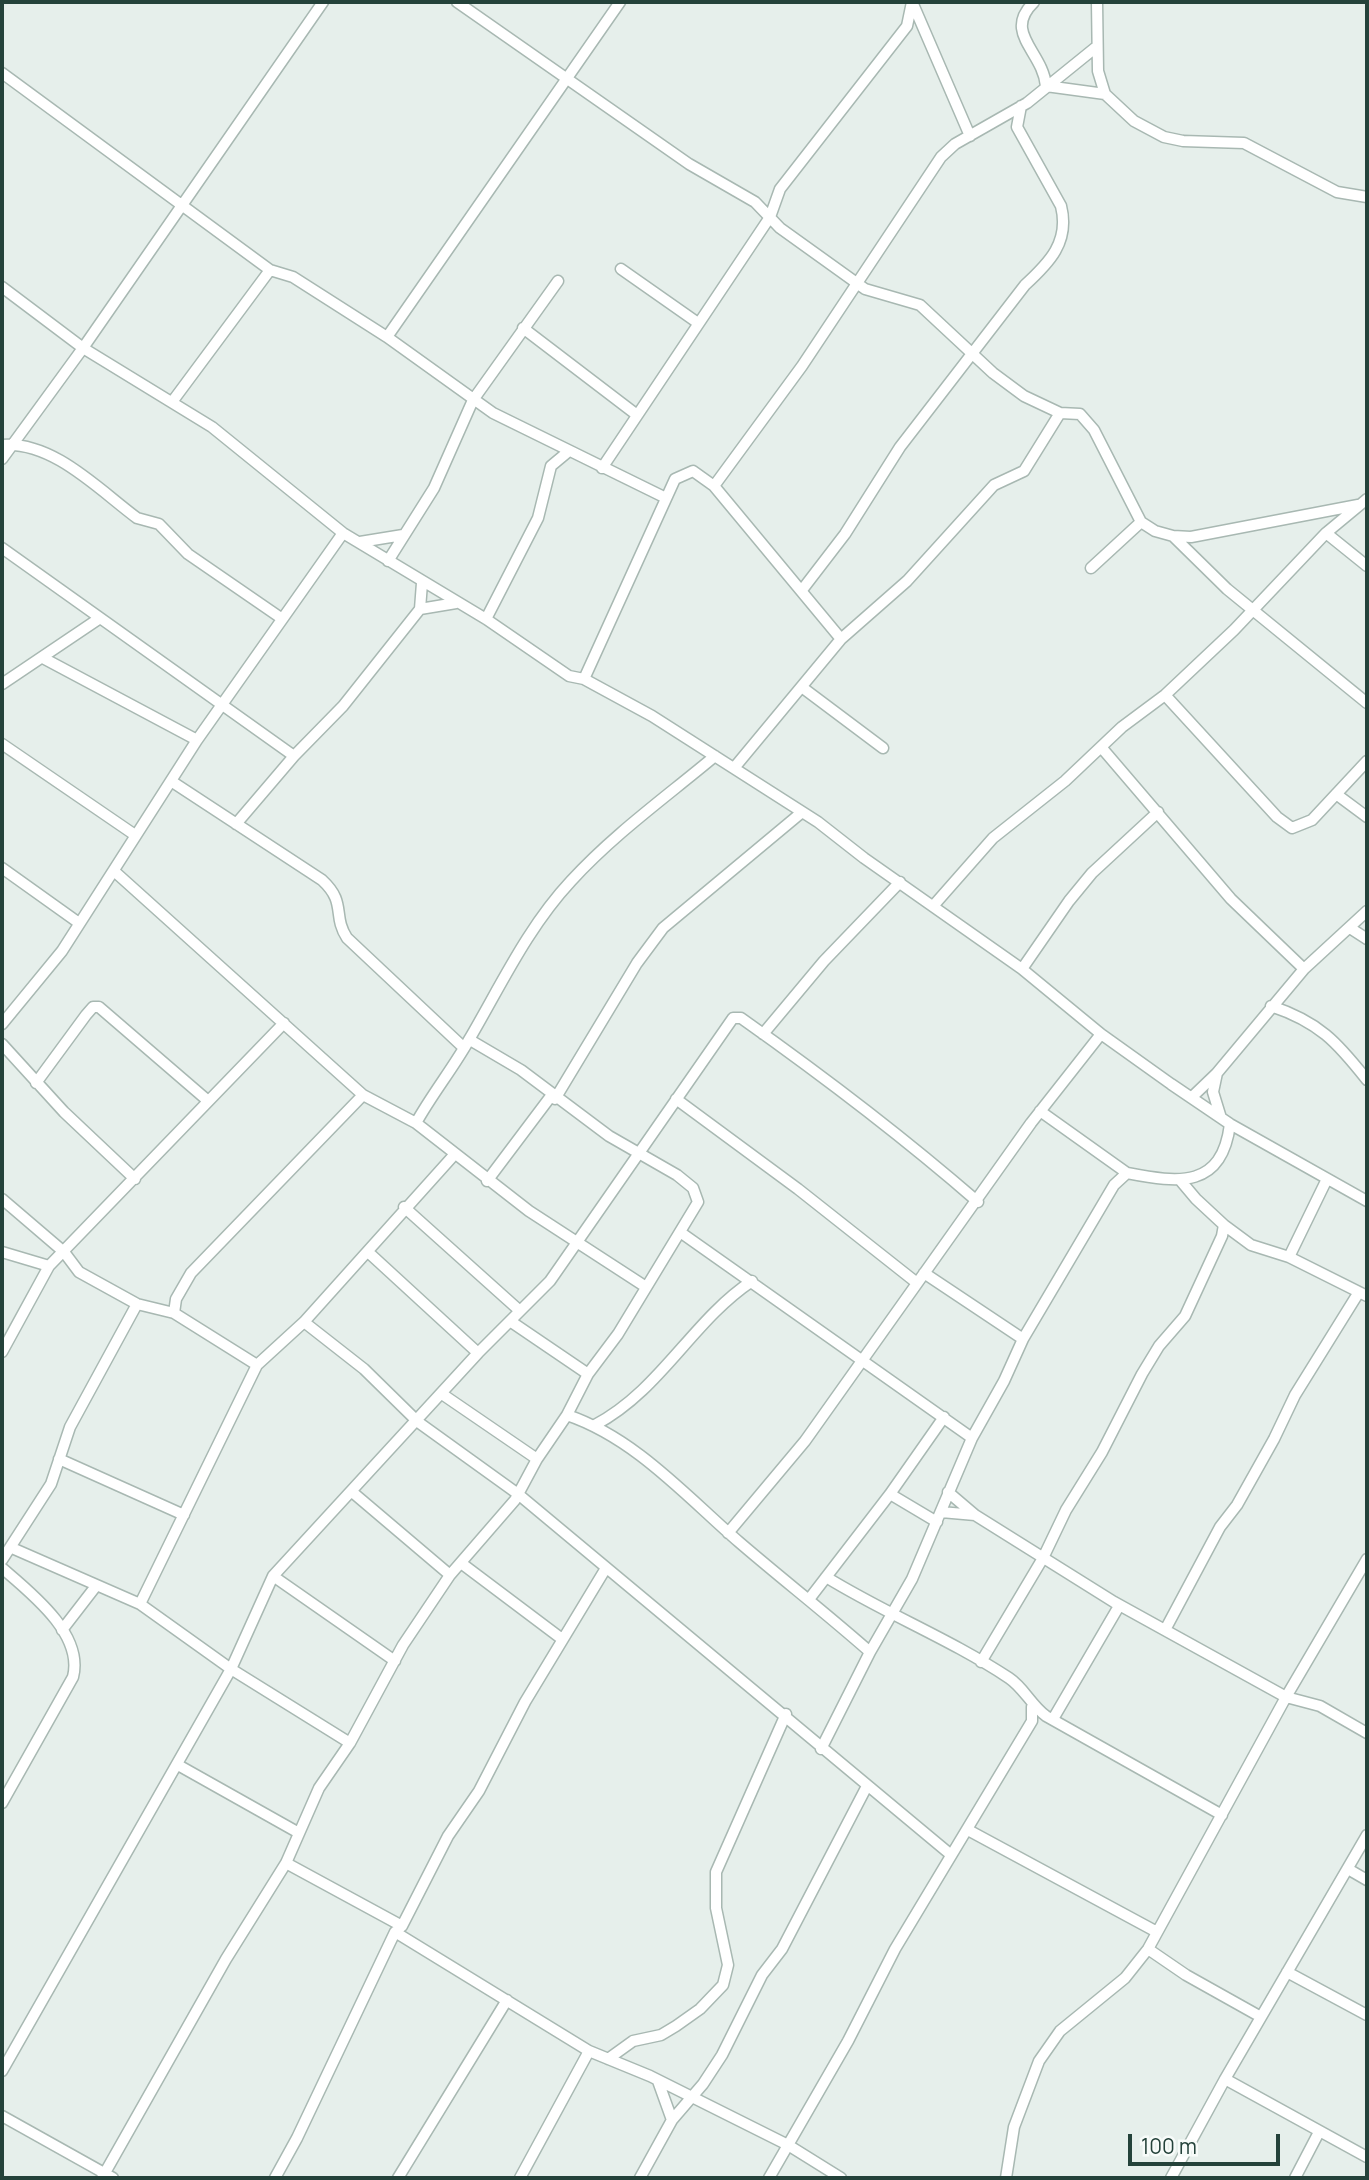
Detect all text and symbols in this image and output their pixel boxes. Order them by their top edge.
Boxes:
scale bar [1131,2120,1283,2164]
text: 100 m [1141,2132,1197,2160]

